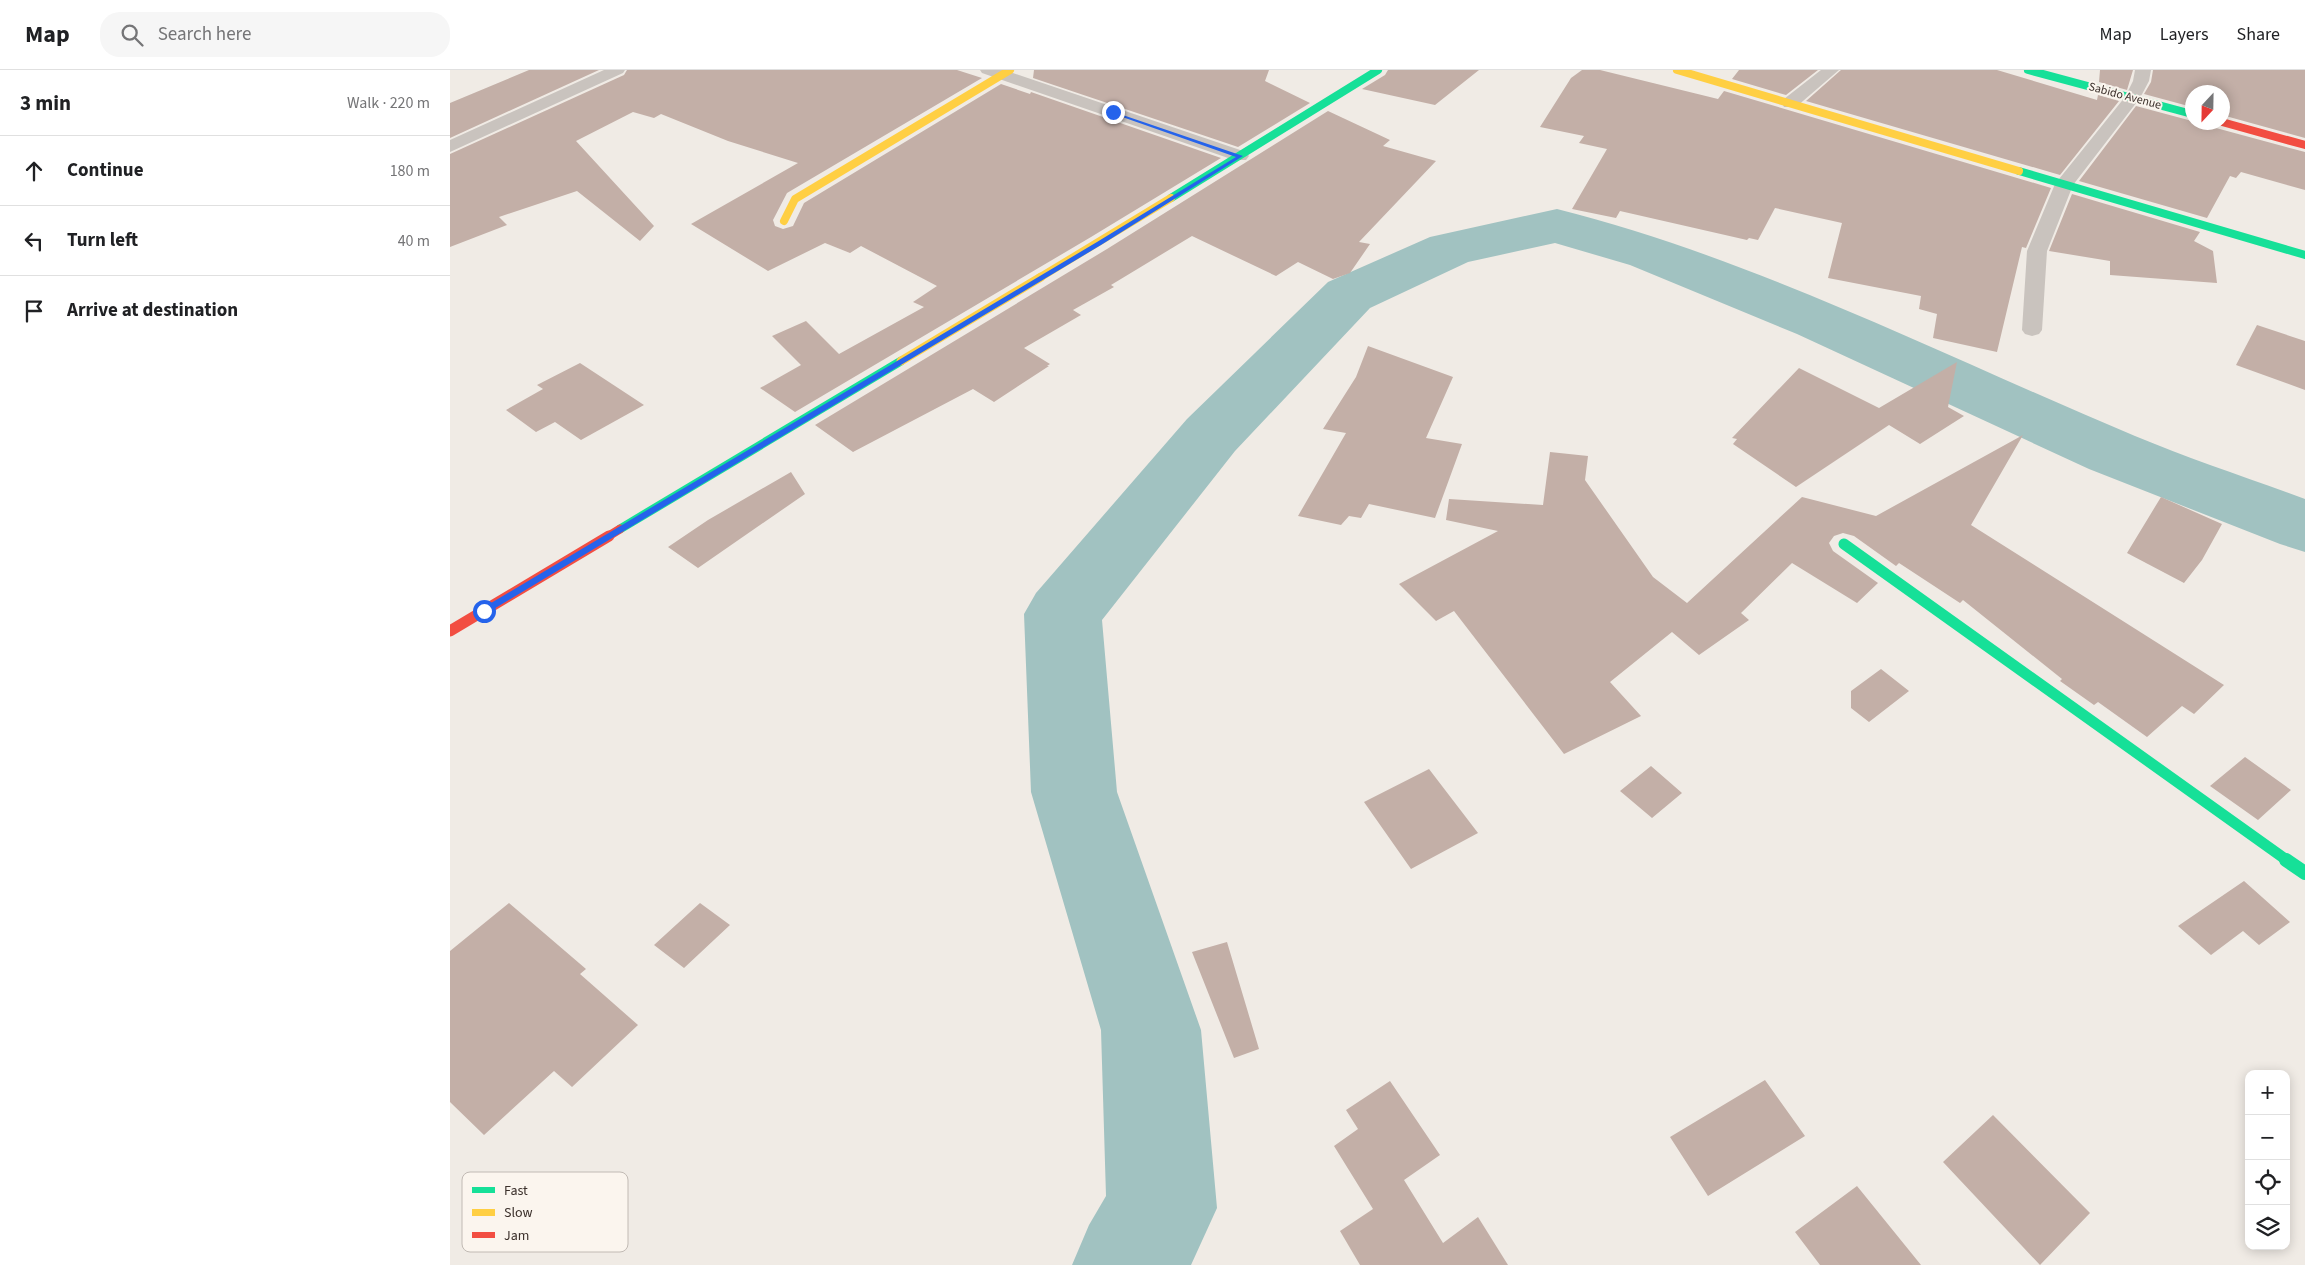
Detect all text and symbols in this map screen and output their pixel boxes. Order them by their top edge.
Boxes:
search box [100,12,450,57]
text: Map [25,17,70,52]
icon: search [118,21,146,49]
text: Search here [158,21,251,48]
text: Map [2100,22,2132,47]
text: Layers [2160,22,2209,47]
text: Share [2237,22,2280,47]
street label: Sabido Avenue [2087,78,2163,114]
north arrow [2185,85,2230,130]
text: 3 min [20,88,71,118]
text: Walk · 220 m [347,92,430,114]
route end [1102,101,1125,124]
icon: ahead [20,157,48,185]
text: Continue [67,157,144,184]
text: 180 m [390,160,430,182]
icon: left [20,227,48,255]
text: Turn left [67,227,138,254]
text: 40 m [398,230,430,252]
icon: arrive [20,297,48,325]
text: Arrive at destination [67,297,238,324]
route start [473,600,496,623]
map controls [2245,1070,2290,1250]
button: + [2245,1070,2290,1115]
button: − [2245,1115,2290,1160]
button: locate [2245,1160,2290,1205]
legend [462,1172,628,1252]
text: Fast [504,1181,528,1201]
text: Slow [504,1203,533,1223]
button: layers [2245,1205,2290,1250]
text: Jam [504,1226,529,1246]

